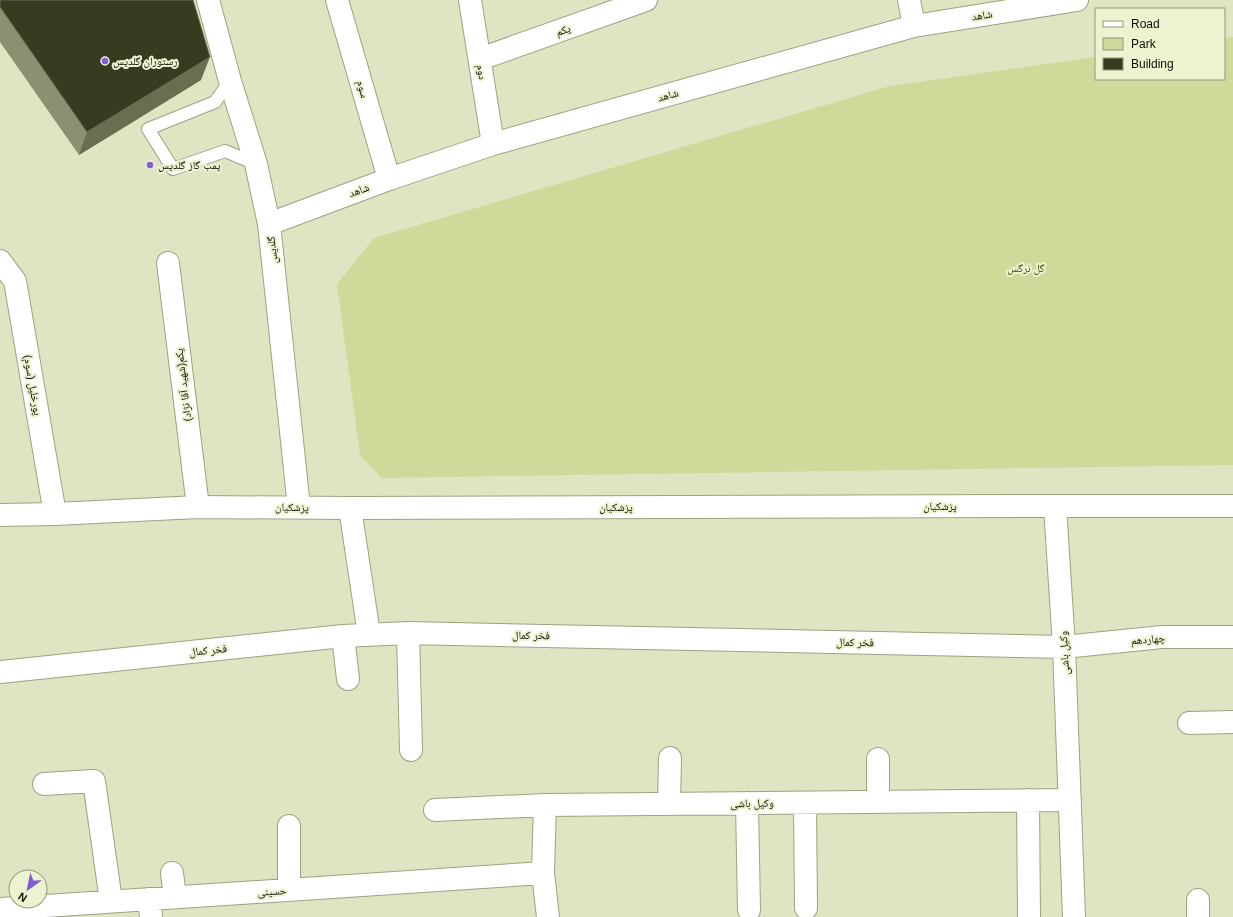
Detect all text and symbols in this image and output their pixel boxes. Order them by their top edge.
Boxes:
street label: شاهد [971,7,993,23]
legend [1095,8,1225,80]
text: Road [1131,17,1160,31]
street label: یکم [554,22,573,40]
text: Park [1131,37,1157,51]
place label: رستوران گلدیس [113,55,177,68]
marker: رستوران گلدیس [100,56,110,66]
text: Building [1131,57,1174,71]
street label: دوم [474,64,489,81]
street label: سوم [354,79,371,99]
street label: شاهد [656,86,680,104]
place label: پمب گاز گلدیس [158,159,221,172]
marker: پمب گاز گلدیس [145,160,155,170]
street label: شاهد [347,181,371,199]
street label: گلدیس [265,235,280,264]
park label: گل نرگس [1007,262,1045,275]
street label: یکم(شهید آقا نژاد) [173,347,195,422]
street label: پورخلیل (سوم) [21,354,44,417]
street label: پزشکیان [923,500,957,513]
street label: پزشکیان [275,501,309,514]
street label: پزشکیان [599,501,633,514]
street label: فخر کمال [512,629,550,642]
street label: وکیل باشی [1057,631,1072,675]
street label: چهاردهم [1130,632,1166,648]
street label: فخر کمال [836,636,874,649]
street label: فخر کمال [189,642,228,659]
street label: وکیل باشی [730,797,774,810]
north arrow [8,869,48,909]
street label: حسینی [257,884,287,899]
text: N [16,890,29,905]

